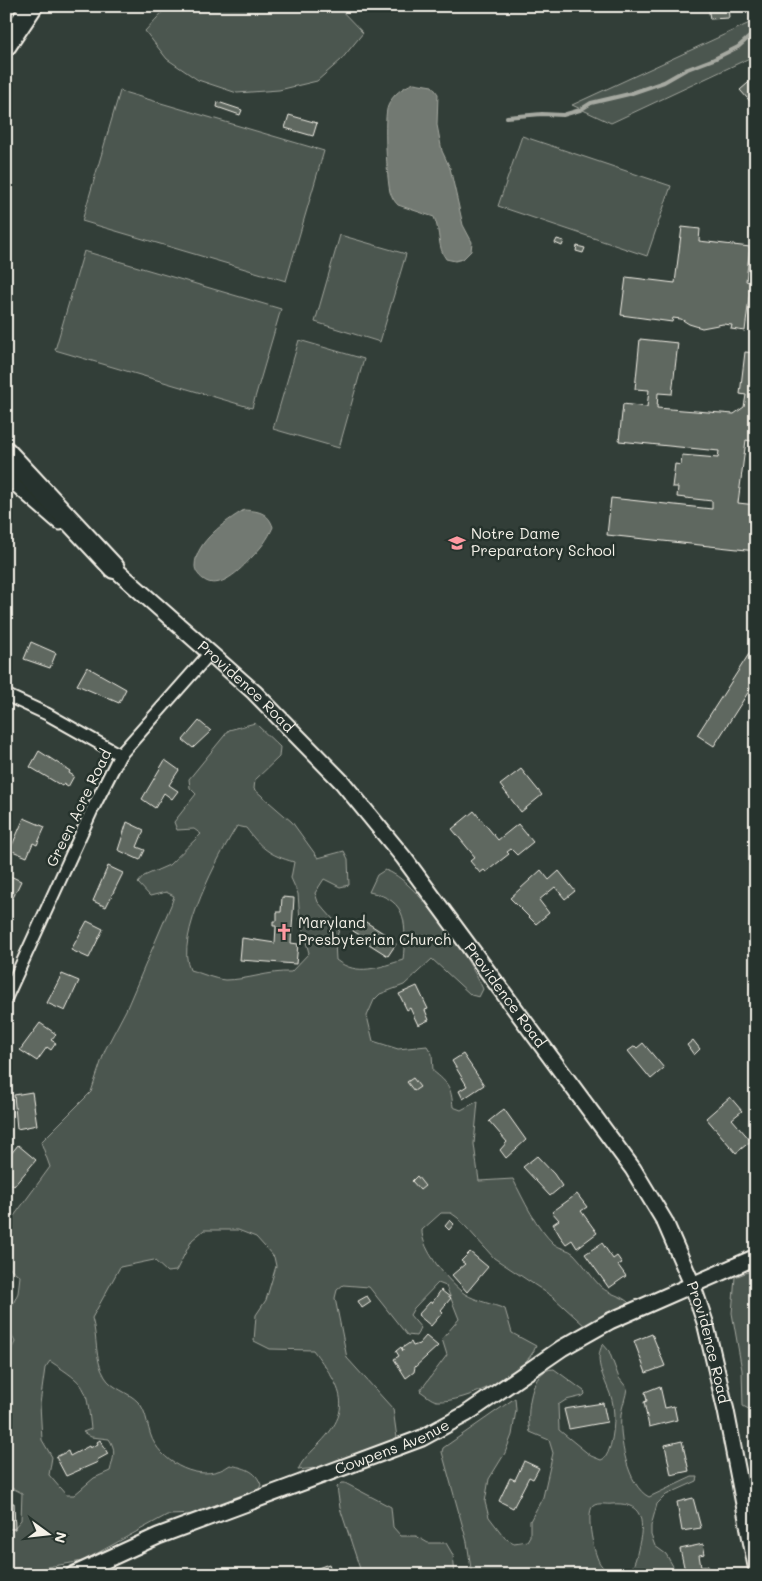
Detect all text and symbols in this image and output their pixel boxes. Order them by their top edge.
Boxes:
place label: Notre Dame Preparatory School [471,523,615,560]
school or university icon: Notre Dame Preparatory School [447,533,467,553]
street label: Providence Road [194,636,299,736]
street label: Green Acre Road [41,745,115,870]
place label: Maryland Presbyterian Church [298,912,451,949]
church icon: Maryland Presbyterian Church [274,922,294,942]
street label: Providence Road [461,938,551,1051]
street label: Providence Road [683,1278,735,1405]
street label: Cowpens Avenue [332,1414,453,1479]
north arrow [22,1508,72,1558]
text: N [50,1530,72,1545]

